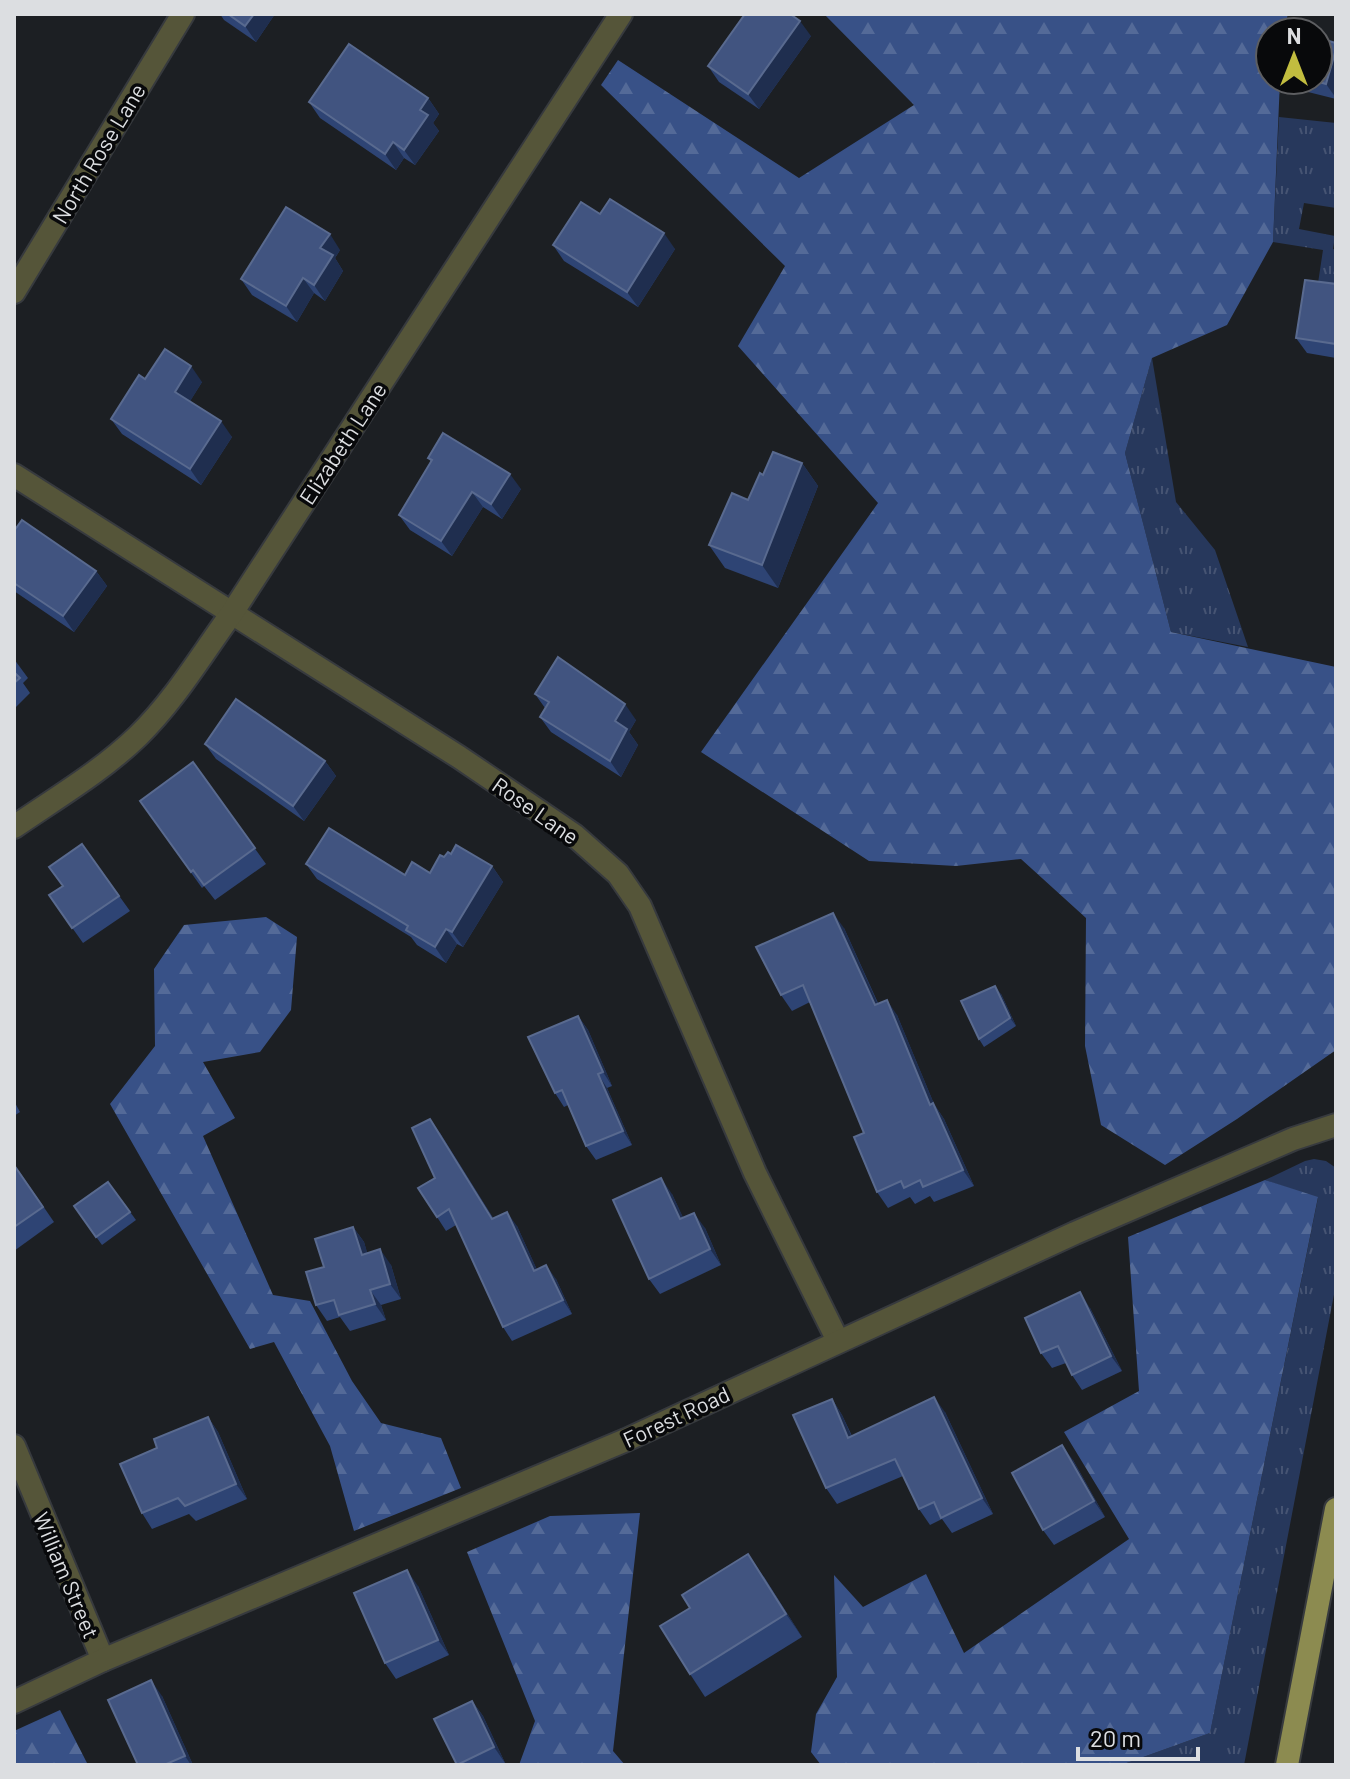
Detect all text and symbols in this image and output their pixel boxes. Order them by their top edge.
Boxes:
north arrow [1254,16,1334,96]
text: N [1287,22,1301,48]
street label: North Rose Lane [46,78,150,228]
street label: Elizabeth Lane [293,377,391,509]
street label: Rose Lane [488,771,584,849]
street label: Forest Road [619,1380,733,1452]
street label: William Street [29,1508,105,1642]
scale bar [1078,1711,1198,1761]
text: 20 m [1090,1723,1141,1752]

